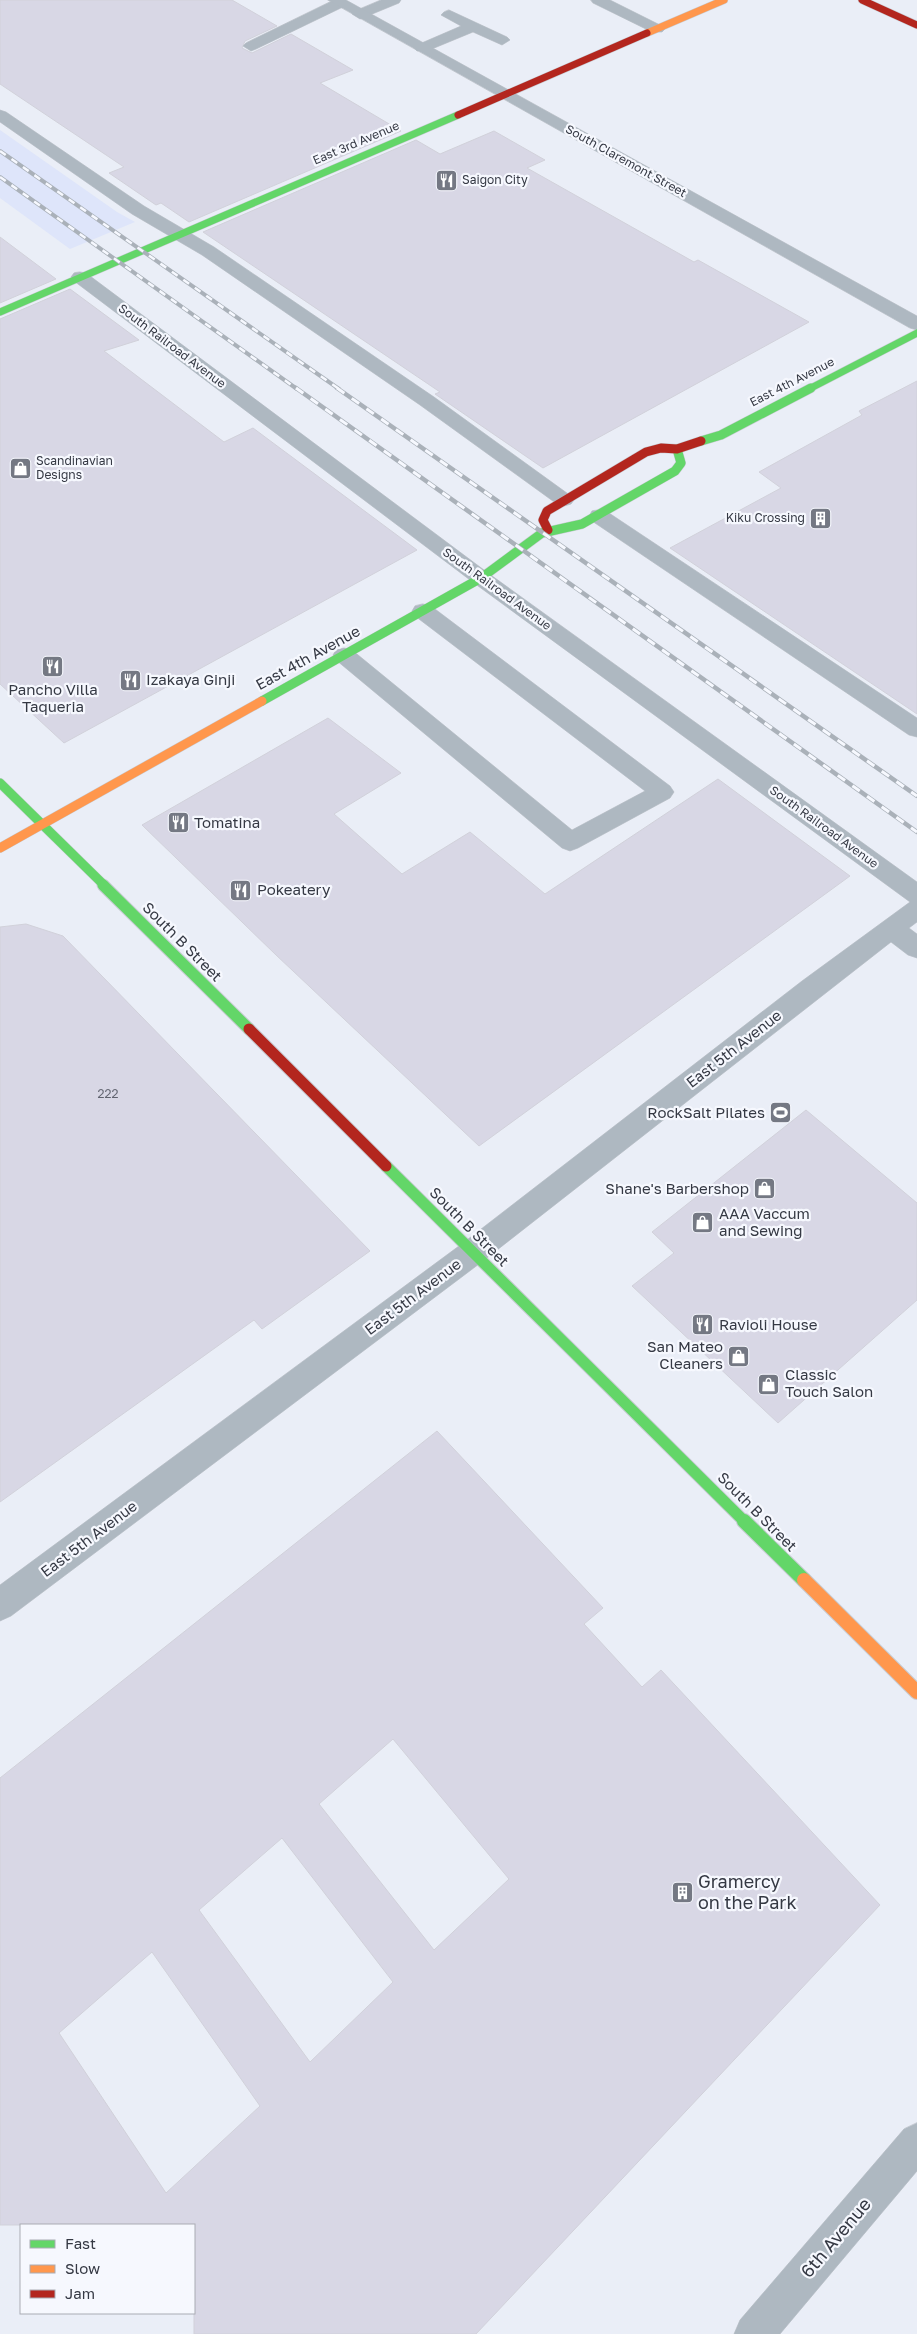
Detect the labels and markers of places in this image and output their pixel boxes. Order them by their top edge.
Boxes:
restaurant icon: Saigon City [434,168,458,192]
place label: Saigon City [462,172,528,187]
place label: Scandinavian Designs [36,453,113,482]
shop icon: Scandinavian Designs [8,456,32,480]
building icon: Kiku Crossing [809,506,833,530]
place label: Kiku Crossing [726,510,805,525]
restaurant icon: Pancho Villa Taqueria [41,655,65,679]
restaurant icon: Izakaya Ginji [118,668,142,692]
place label: Izakaya Ginji [146,670,235,688]
place label: Pancho Villa Taqueria [8,680,98,715]
restaurant icon: Tomatina [166,811,190,835]
place label: Tomatina [194,813,260,831]
restaurant icon: Pokeatery [229,878,253,902]
place label: Pokeatery [257,880,331,898]
sports icon: RockSalt Pilates [769,1101,793,1125]
place label: RockSalt Pilates [647,1103,765,1121]
shop icon: Shane's Barbershop [753,1177,777,1201]
place label: Shane's Barbershop [605,1179,749,1197]
place label: AAA Vaccum and Sewing [719,1204,810,1239]
shop icon: AAA Vaccum and Sewing [691,1211,715,1235]
restaurant icon: Ravioli House [691,1313,715,1337]
place label: Ravioli House [719,1315,818,1333]
place label: San Mateo Cleaners [647,1337,723,1372]
shop icon: San Mateo Cleaners [727,1344,751,1368]
place label: Classic Touch Salon [785,1365,873,1400]
shop icon: Classic Touch Salon [757,1372,781,1396]
place label: Gramercy on the Park [698,1870,797,1913]
building icon: Gramercy on the Park [670,1880,694,1904]

